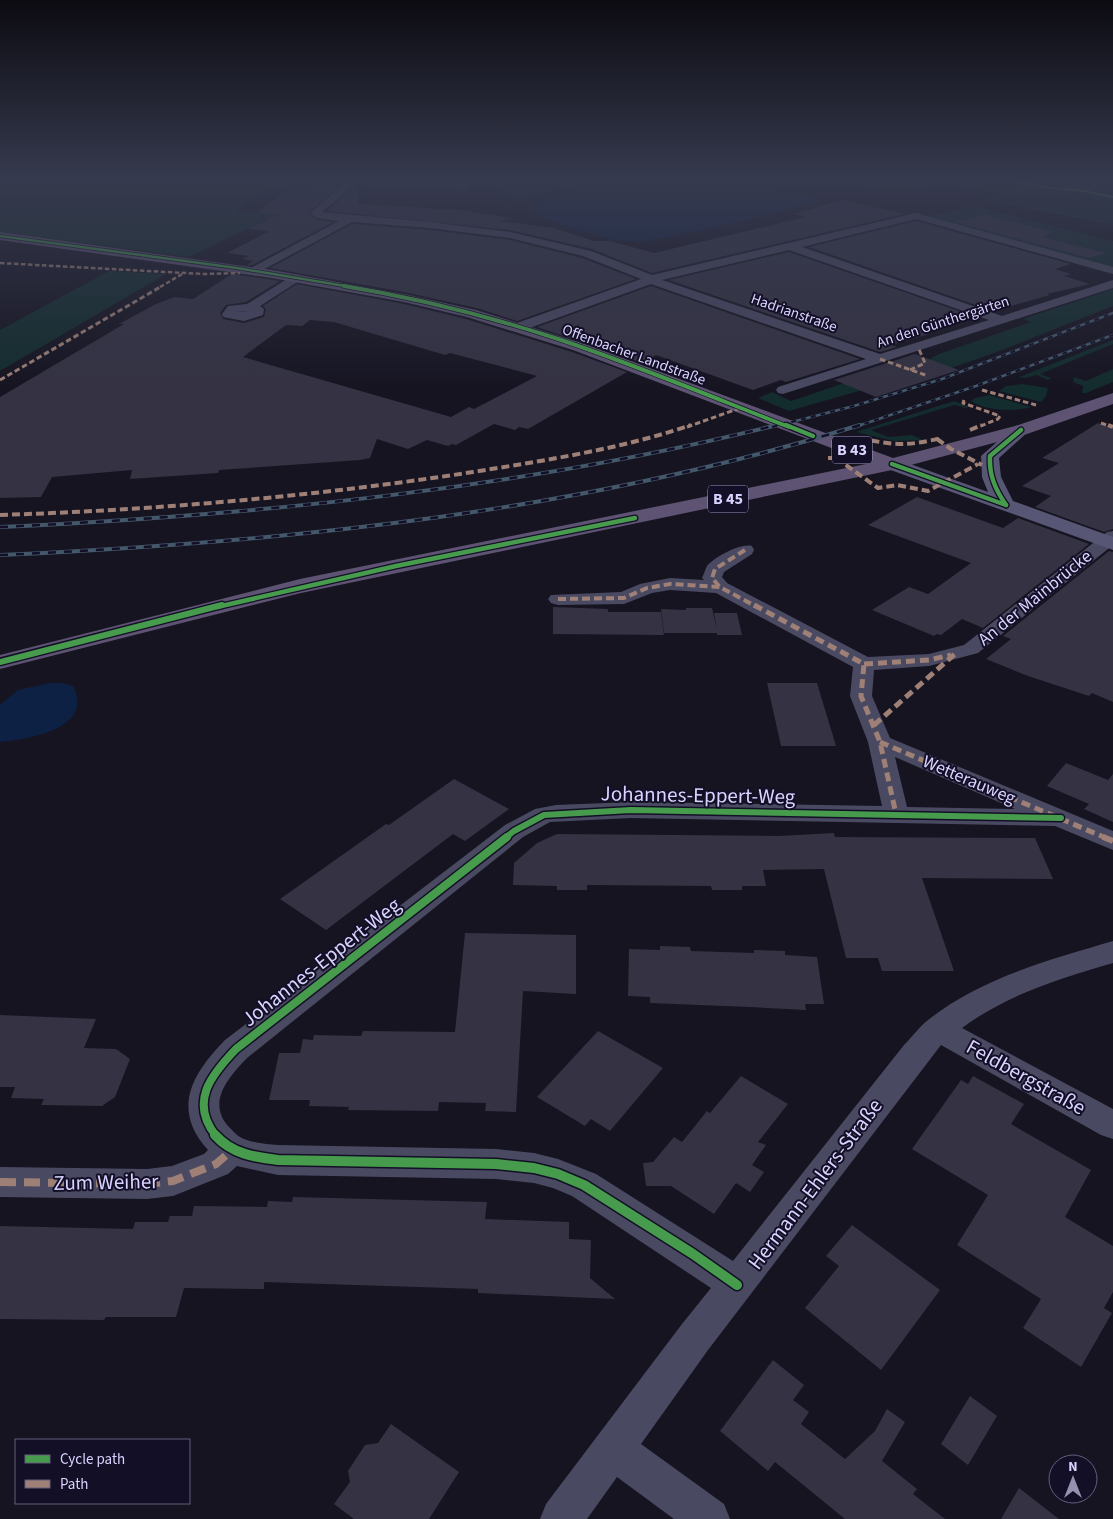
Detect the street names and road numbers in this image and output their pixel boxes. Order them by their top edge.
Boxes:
street label: Hadrianstraße [748,288,840,338]
street label: An den Günthergärten [874,291,1012,353]
street label: Offenbacher Landstraße [559,319,709,391]
road number: B 43 [832,436,872,464]
road number: B 45 [708,486,748,512]
street label: An der Mainbrücke [973,544,1097,652]
street label: Wetterauweg [919,749,1019,811]
street label: Johannes-Eppert-Weg [600,778,796,812]
street label: Johannes-Eppert-Weg [235,890,407,1034]
street label: Feldbergstraße [961,1032,1091,1122]
street label: Hermann-Ehlers-Straße [741,1092,889,1276]
street label: Zum Weiher [53,1166,160,1198]

